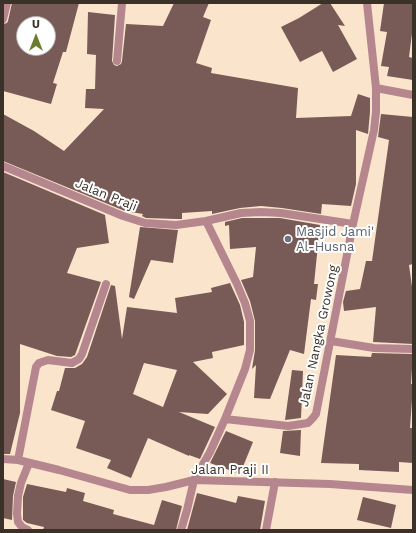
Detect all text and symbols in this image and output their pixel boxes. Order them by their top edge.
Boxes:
north arrow [16,16,56,56]
text: U [32,18,40,31]
street label: Jalan Praji [73,175,139,215]
place label: Masjid Jami' Al-Husna [296,224,374,255]
marker: Masjid Jami' Al-Husna [283,234,293,244]
street label: Jalan Nangka Growong [296,264,342,408]
street label: Jalan Praji II [191,462,269,478]

